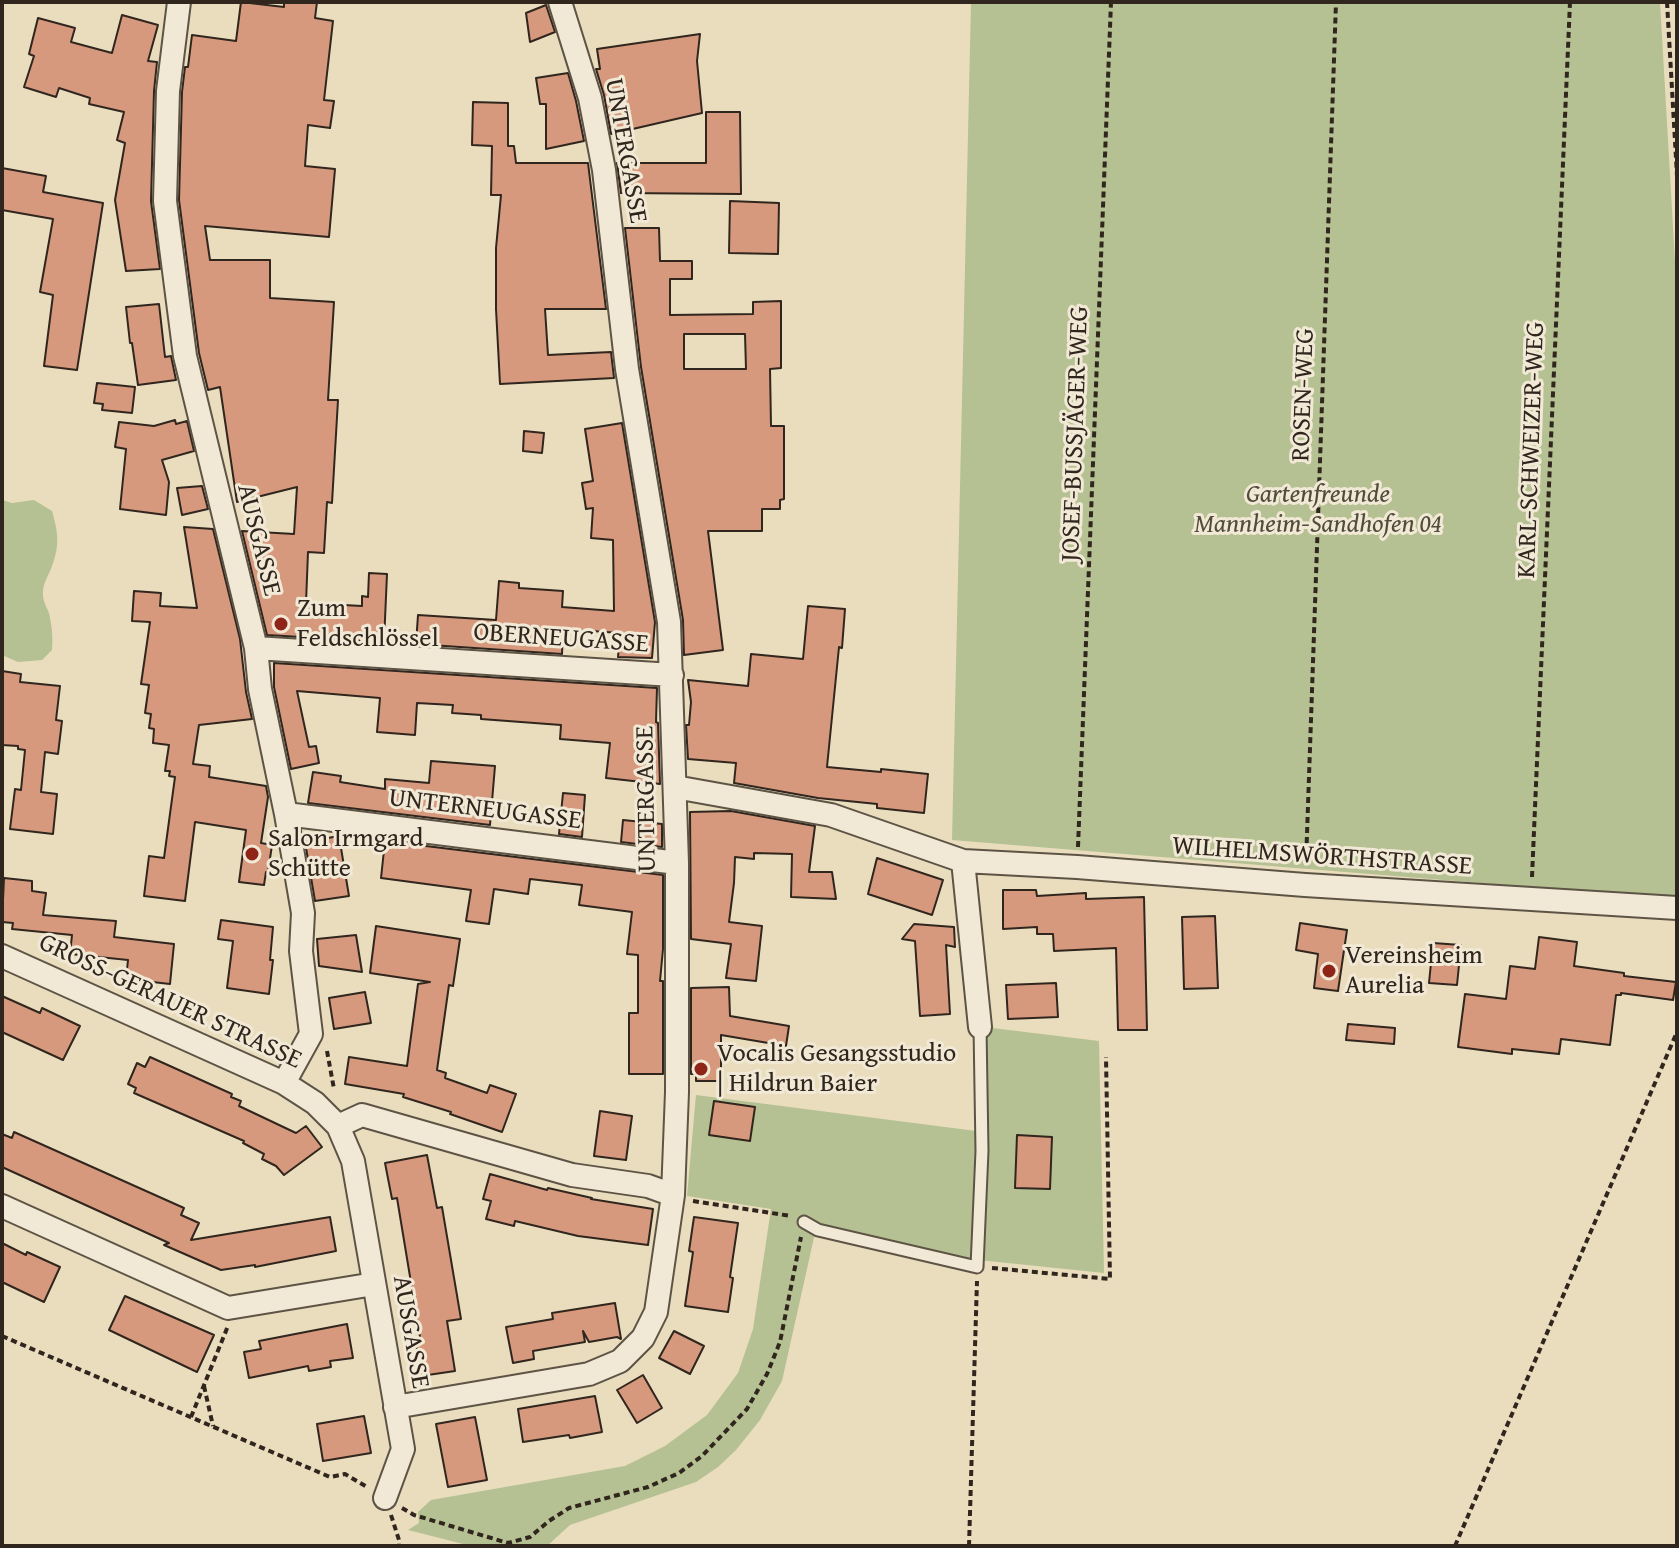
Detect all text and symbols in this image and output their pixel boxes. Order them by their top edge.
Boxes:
street label: UNTERGASSE [597,76,653,226]
street label: JOSEF-BUSSJÄGER-WEG [1056,306,1096,562]
street label: KARL-SCHWEIZER-WEG [1512,321,1552,579]
street label: ROSEN-WEG [1286,328,1322,462]
park label: Gartenfreunde Mannheim-Sandhofen 04 [1194,479,1442,540]
street label: AUSGASSE [229,481,287,599]
place label: Zum Feldschlössel [297,593,439,654]
marker: Zum Feldschlössel [272,615,290,633]
street label: OBERNEUGASSE [472,617,650,661]
street label: UNTERGASSE [630,726,664,872]
street label: UNTERNEUGASSE [387,783,583,837]
place label: Salon Irmgard Schütte [268,823,423,884]
street label: WILHELMSWÖRTHSTRASSE [1171,831,1473,883]
marker: Salon Irmgard Schütte [243,845,261,863]
street label: GROSS-GERAUER STRASSE [34,927,306,1077]
place label: Vereinsheim Aurelia [1345,940,1483,1002]
marker: Vereinsheim Aurelia [1320,962,1338,980]
place label: Vocalis Gesangsstudio | Hildrun Baier [717,1038,956,1100]
marker: Vocalis Gesangsstudio | Hildrun Baier [692,1060,710,1078]
street label: AUSGASSE [385,1273,435,1391]

